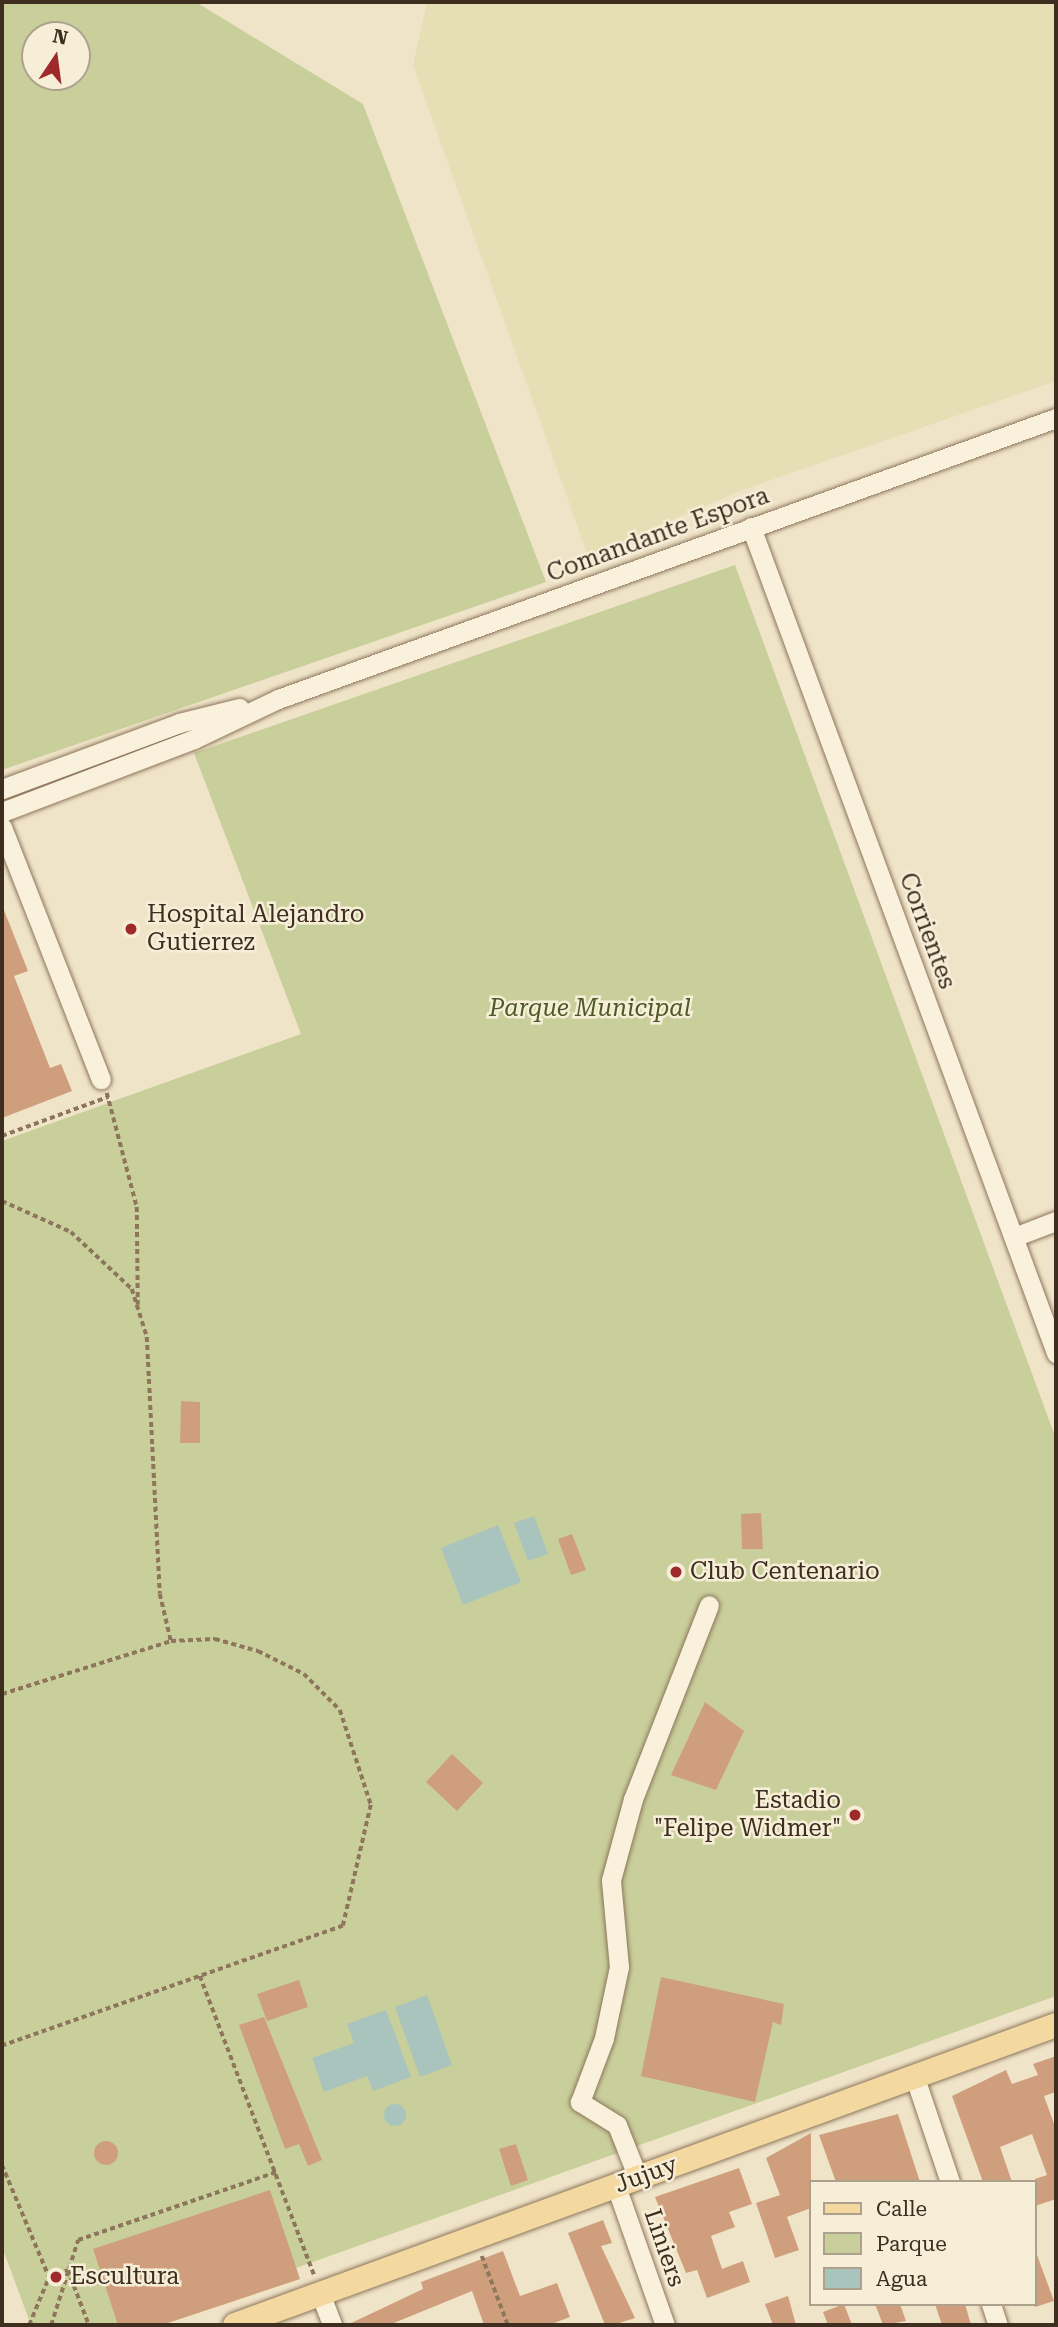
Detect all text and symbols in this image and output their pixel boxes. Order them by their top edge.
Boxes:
north arrow [21,21,91,91]
text: N [51,24,70,50]
street label: Comandante Espora [543,481,773,589]
street label: Corrientes [893,869,961,993]
place label: Hospital Alejandro Gutierrez [147,901,364,957]
marker: Hospital Alejandro Gutierrez [121,919,141,939]
park label: Parque Municipal [489,995,691,1023]
place label: Club Centenario [690,1558,880,1586]
marker: Club Centenario [668,1564,684,1580]
place label: Estadio "Felipe Widmer" [654,1787,841,1843]
marker: Estadio "Felipe Widmer" [847,1807,863,1823]
street label: Jujuy [611,2150,681,2200]
legend [810,2180,1037,2306]
text: Calle [876,2197,927,2221]
street label: Liniers [637,2205,691,2291]
text: Parque [876,2232,947,2256]
place label: Escultura [70,2263,179,2291]
text: Agua [876,2267,927,2291]
marker: Escultura [48,2269,64,2285]

